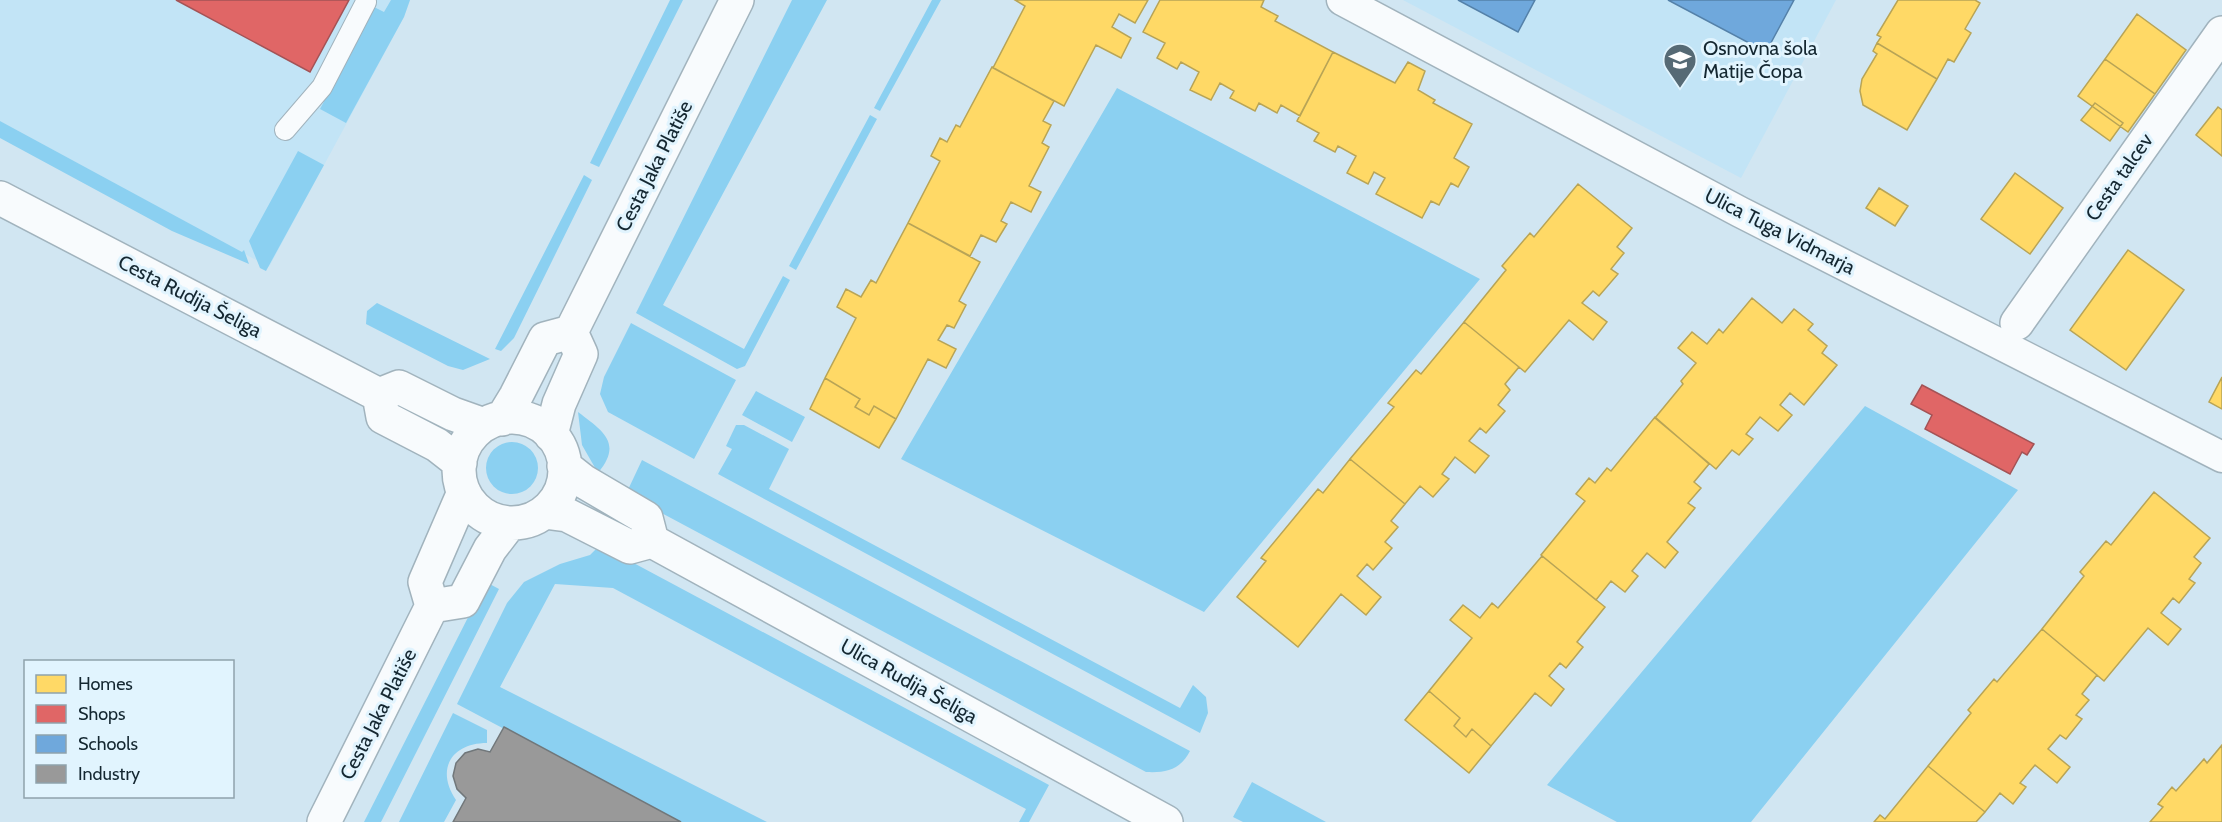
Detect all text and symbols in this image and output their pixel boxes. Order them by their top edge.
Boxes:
place label: Osnovna šola Matije Čopa [1703,36,1818,83]
school or university icon: Osnovna šola Matije Čopa [1662,42,1698,89]
street label: Cesta Jaka Platiše [611,96,697,236]
street label: Cesta talcev [2080,129,2158,225]
street label: Ulica Tuga Vidmarja [1701,183,1860,279]
street label: Cesta Rudija Šeliga [114,249,266,343]
street label: Ulica Rudija Šeliga [836,633,982,729]
street label: Cesta Jaka Platiše [335,644,421,784]
legend [24,660,234,798]
text: Homes [78,673,133,695]
text: Shops [78,703,126,725]
text: Schools [78,733,138,755]
text: Industry [78,763,140,785]

